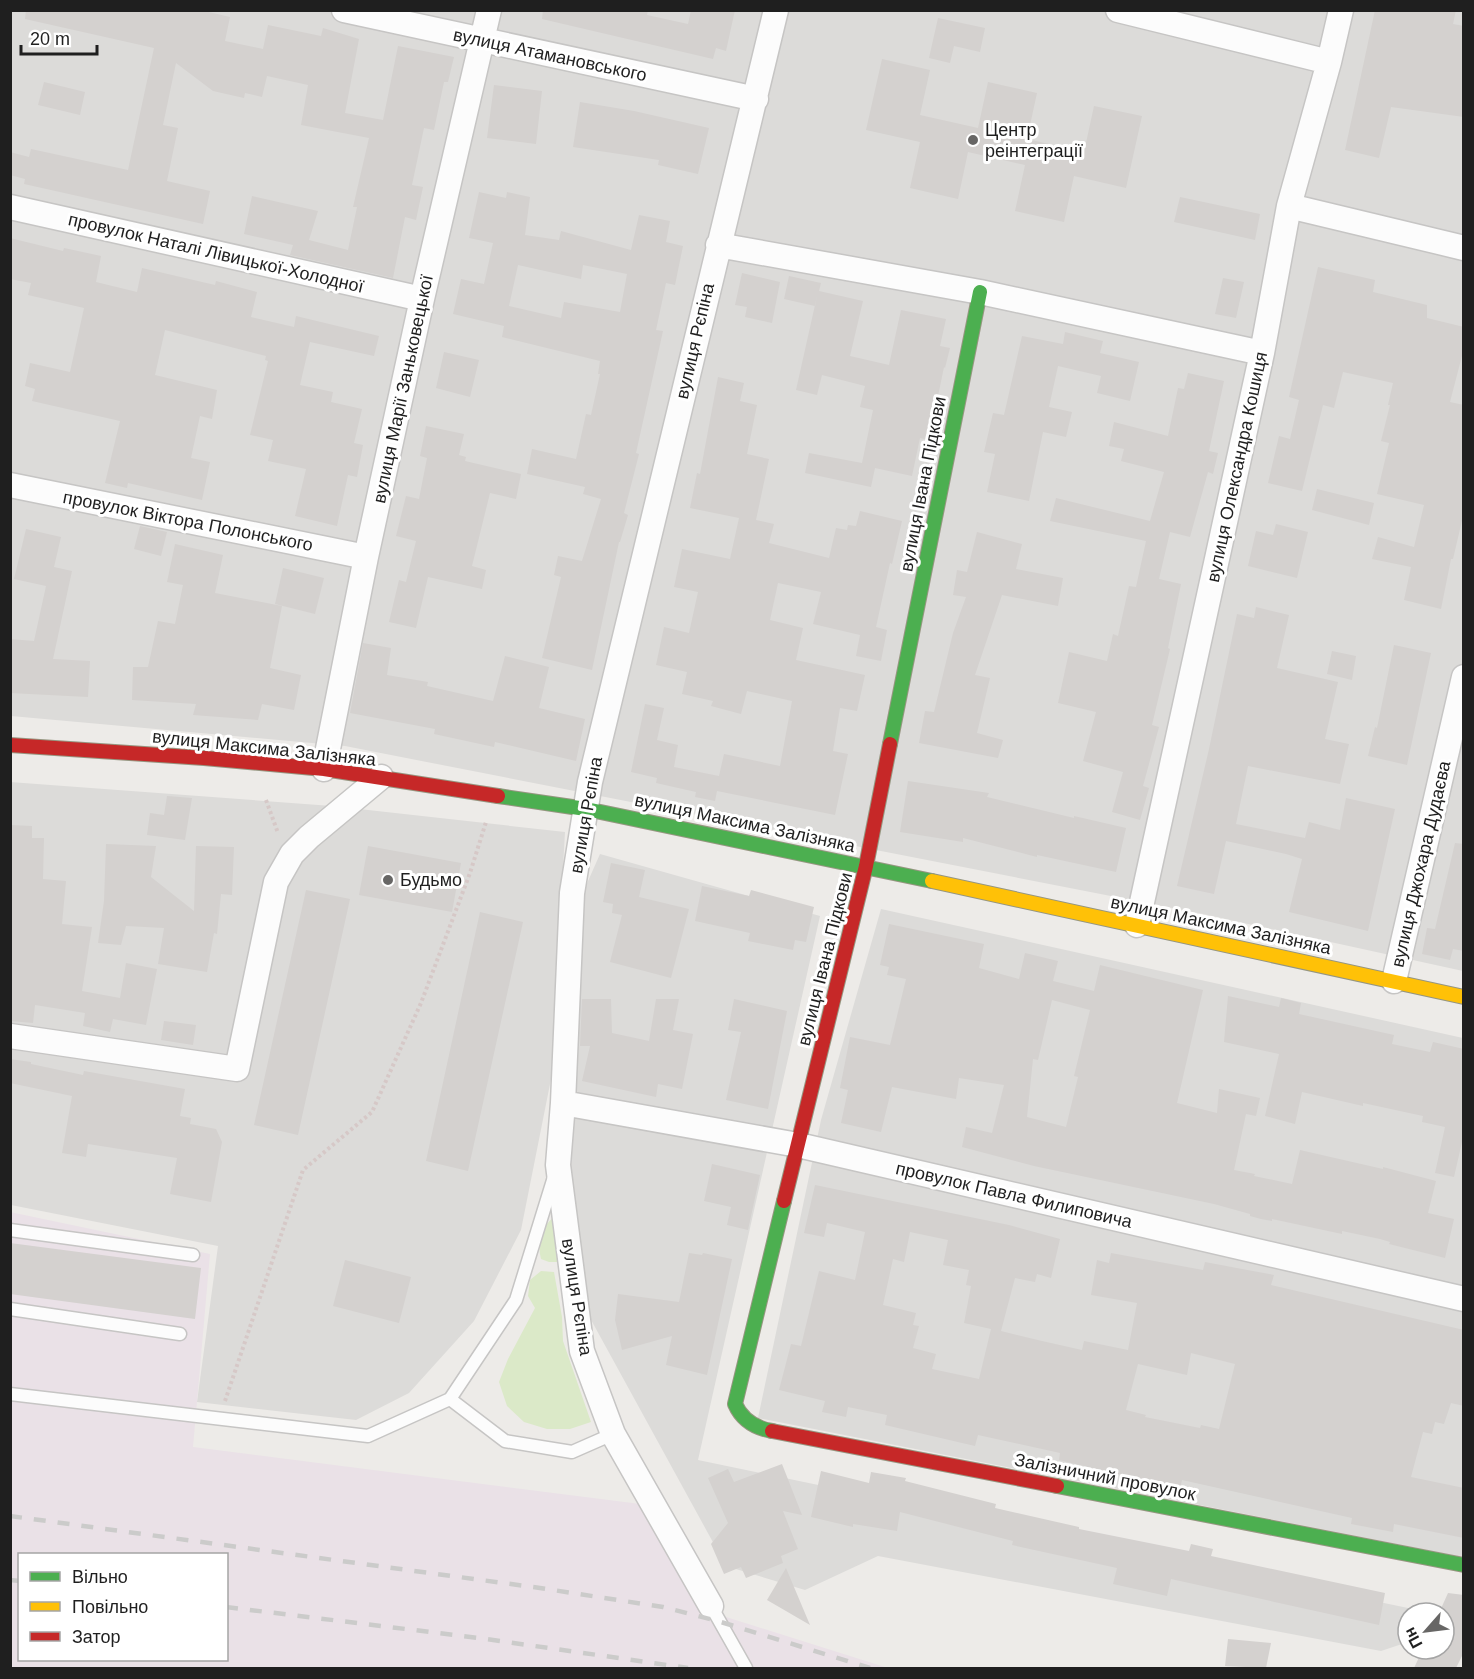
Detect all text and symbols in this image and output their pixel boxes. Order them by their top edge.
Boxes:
scale bar [21,18,98,56]
street label: вулиця Атамановського [451,25,649,85]
text: 20 m [30,29,70,49]
place label: Центр реінтеграції [985,120,1083,161]
marker: Центр реінтеграції [966,133,980,147]
street label: провулок Наталі Лівицької-Холодної [66,209,366,297]
street label: вулиця Марії Заньковецької [369,273,437,505]
street label: вулиця Рєпіна [672,280,718,401]
street label: вулиця Олександра Кошиця [1203,350,1271,584]
street label: вулиця Івана Підкови [896,395,950,573]
street label: провулок Віктора Полонського [61,487,315,555]
street label: вулиця Максима Залізняка [151,726,378,770]
street label: вулиця Рєпіна [566,754,606,875]
street label: вулиця Джохара Дудаєва [1387,758,1455,969]
street label: вулиця Максима Залізняка [633,790,858,856]
place label: Будьмо [400,870,462,890]
street label: вулиця Івана Підкови [794,870,856,1048]
marker: Будьмо [381,873,395,887]
street label: вулиця Максима Залізняка [1109,892,1334,958]
street label: провулок Павла Филиповича [894,1158,1135,1232]
street label: вулиця Рєпіна [558,1237,596,1358]
street label: Залізничний провулок [1013,1450,1197,1504]
legend [18,1553,228,1661]
text: Вільно [72,1567,128,1587]
text: Повільно [72,1597,148,1617]
north arrow [1396,1601,1456,1661]
text: Пн [1401,1624,1426,1651]
text: Затор [72,1627,121,1647]

